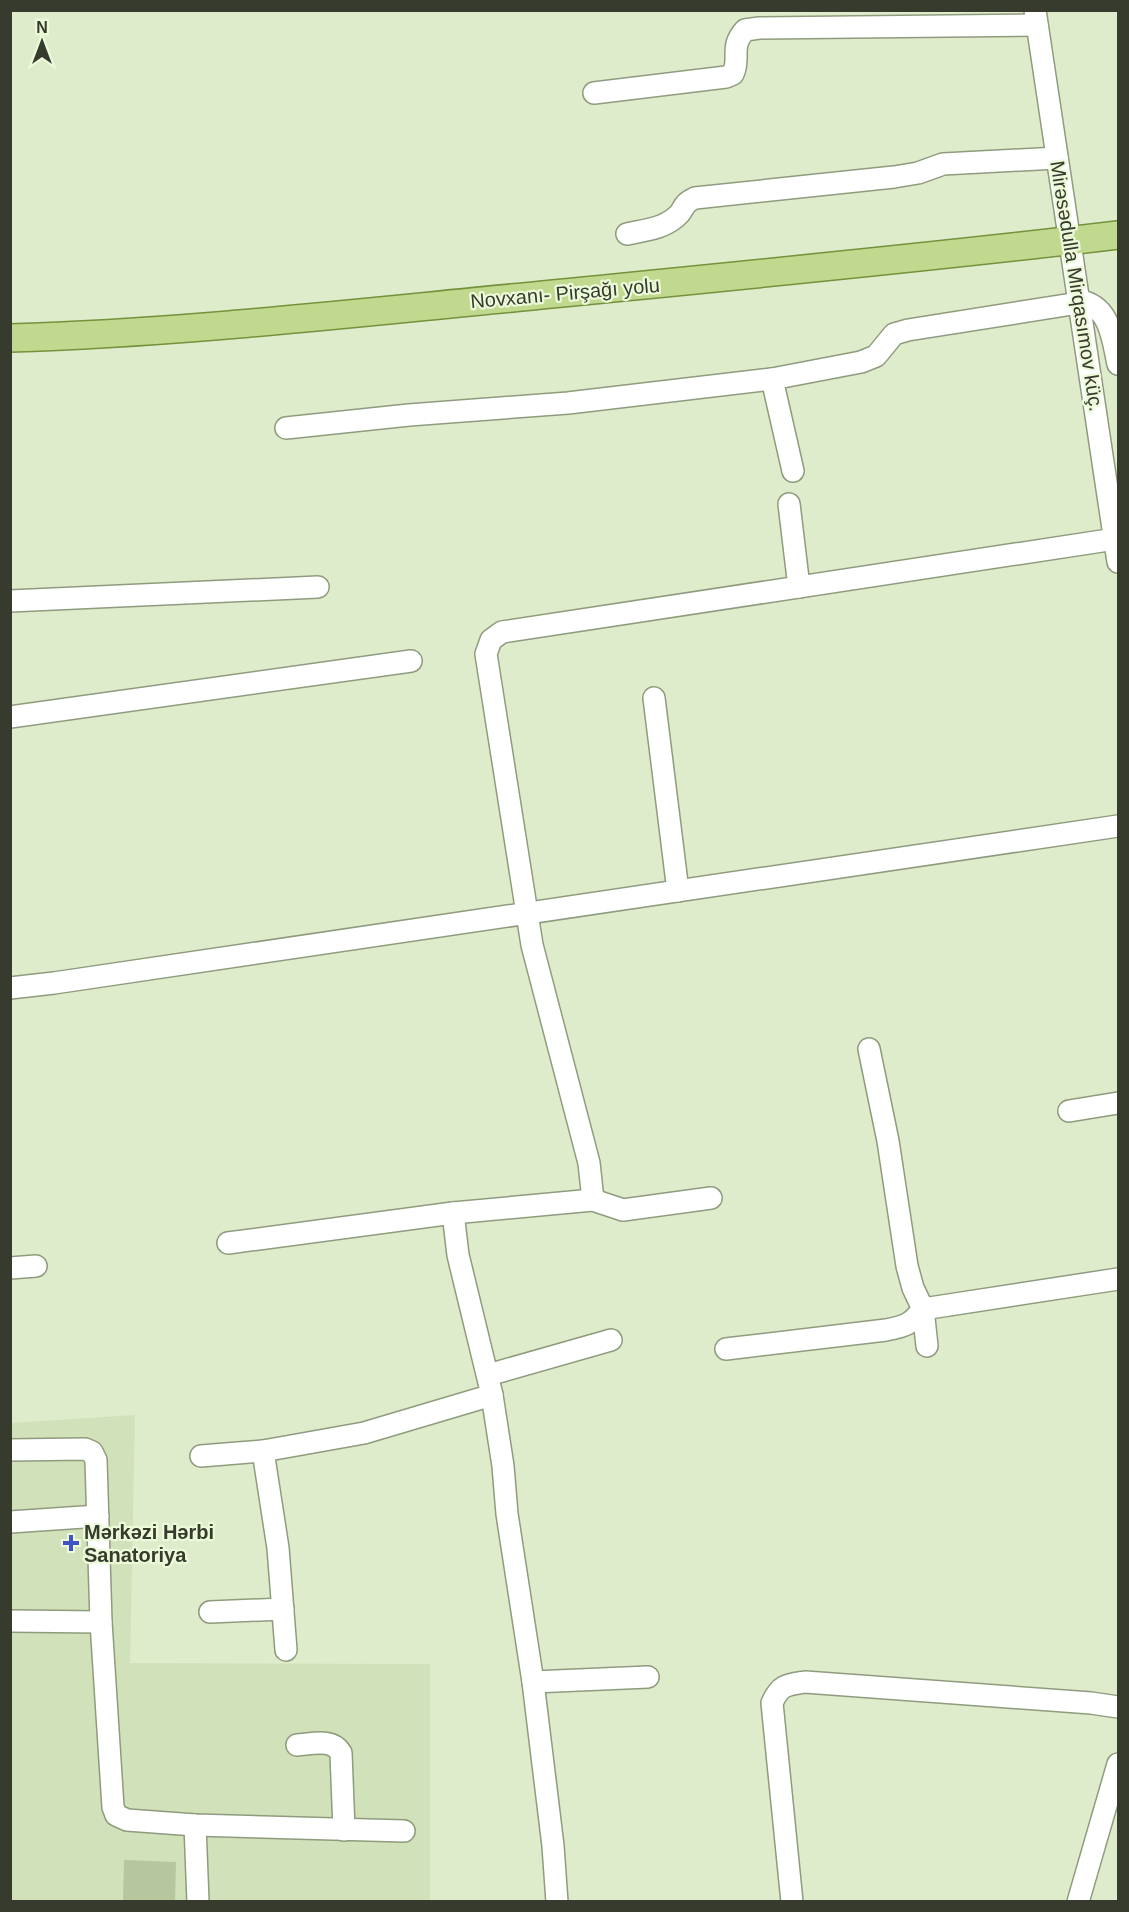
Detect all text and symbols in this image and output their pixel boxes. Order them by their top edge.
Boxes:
north arrow [12,12,72,72]
text: N [36,19,48,36]
street label: Mirəsədulla Mirqasımov küç. [1046,159,1108,413]
street label: Novxanı- Pirşağı yolu [469,274,661,312]
place label: Mərkəzi Hərbi Sanatoriya [84,1521,214,1566]
marker: Mərkəzi Hərbi Sanatoriya [62,1534,80,1552]

